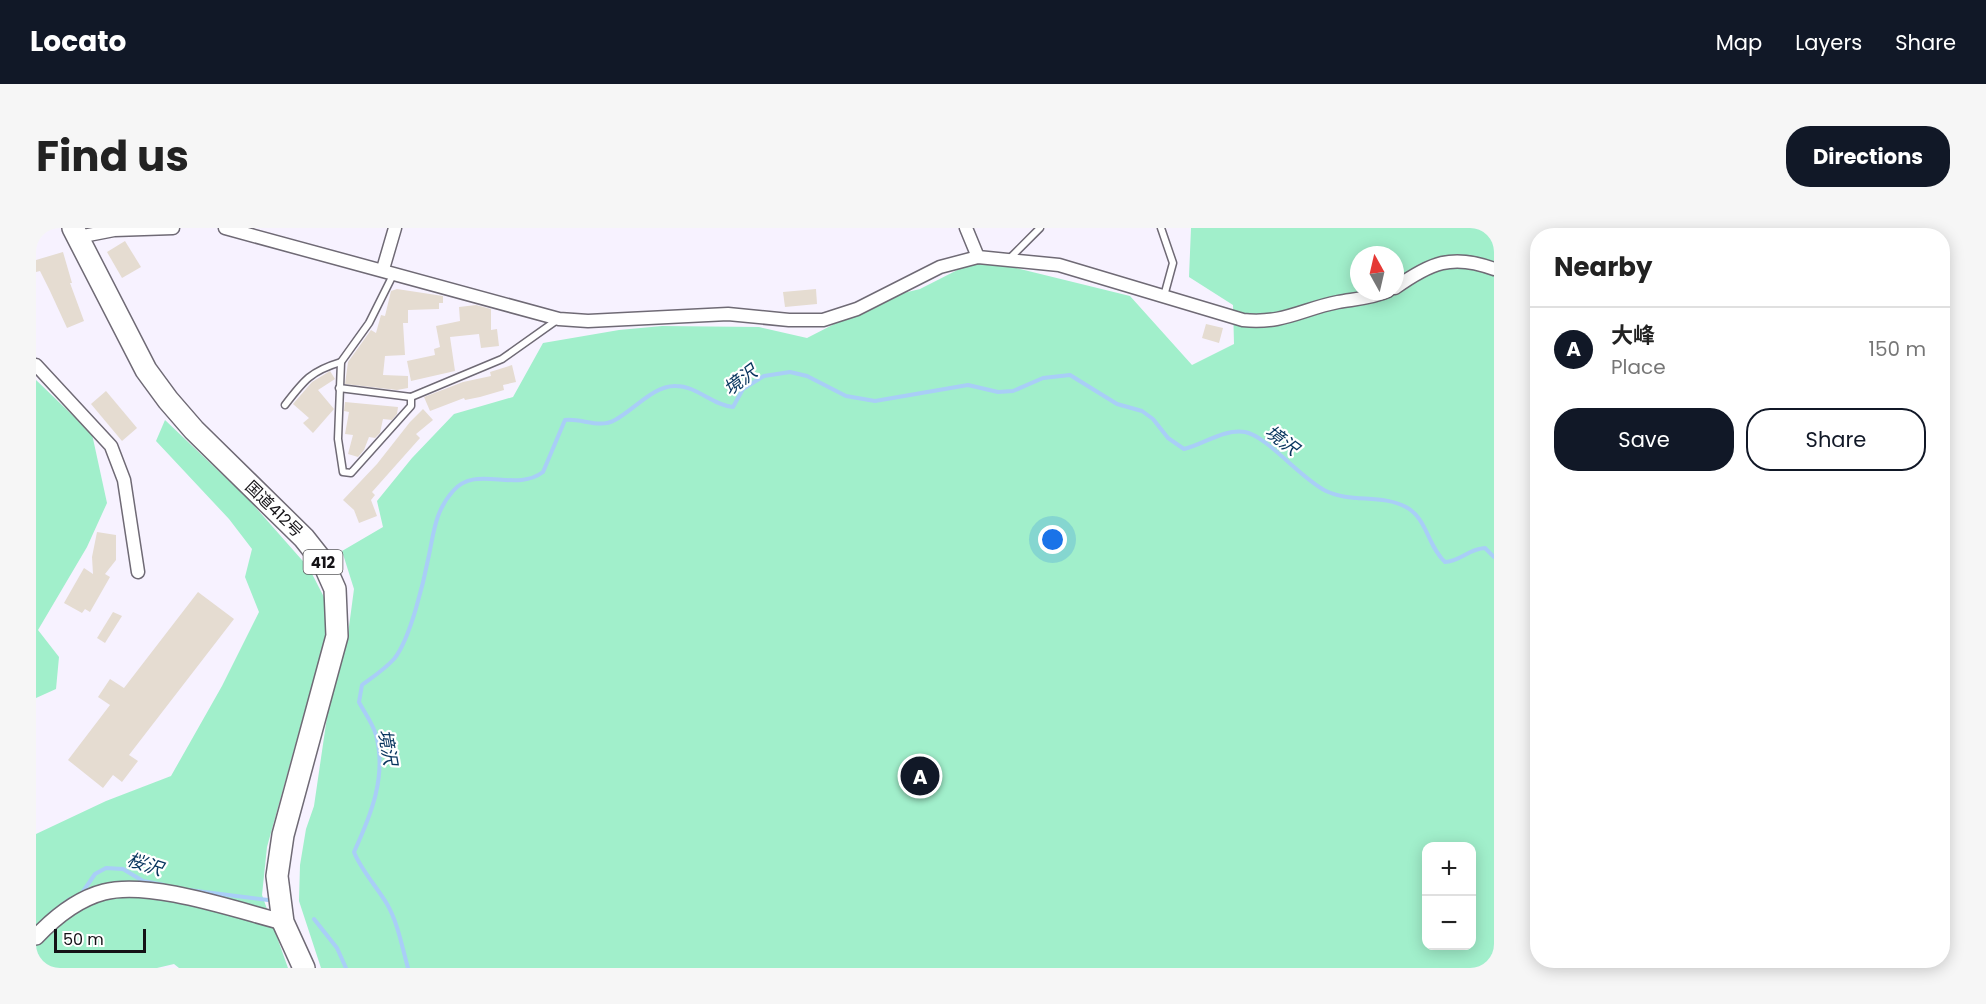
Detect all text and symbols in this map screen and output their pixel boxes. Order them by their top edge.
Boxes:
text: Locato [30,22,126,61]
text: Map [1716,28,1762,57]
text: Layers [1795,28,1862,57]
text: Share [1895,28,1956,57]
button: Directions [1786,126,1950,187]
text: Find us [36,127,189,186]
north arrow [1350,246,1404,300]
text: Nearby [1554,249,1652,285]
text: 大峰 [1611,320,1655,351]
text: A [1566,335,1581,363]
text: 150 m [1869,335,1926,363]
text: Place [1611,353,1666,381]
water label: 境沢 [718,358,763,401]
button: Save [1554,408,1734,471]
button: Share [1746,408,1926,471]
water label: 境沢 [1260,419,1305,462]
street label: 国道412号 [240,476,308,542]
your location [1038,525,1067,554]
road number: 412 [304,550,342,574]
water label: 境沢 [373,727,404,769]
pin: A [900,754,940,798]
map controls [1422,842,1476,950]
button: + [1422,842,1476,896]
water label: 桜沢 [124,847,168,882]
button: − [1422,896,1476,950]
scale bar [54,926,146,954]
text: 50 m [63,928,104,951]

